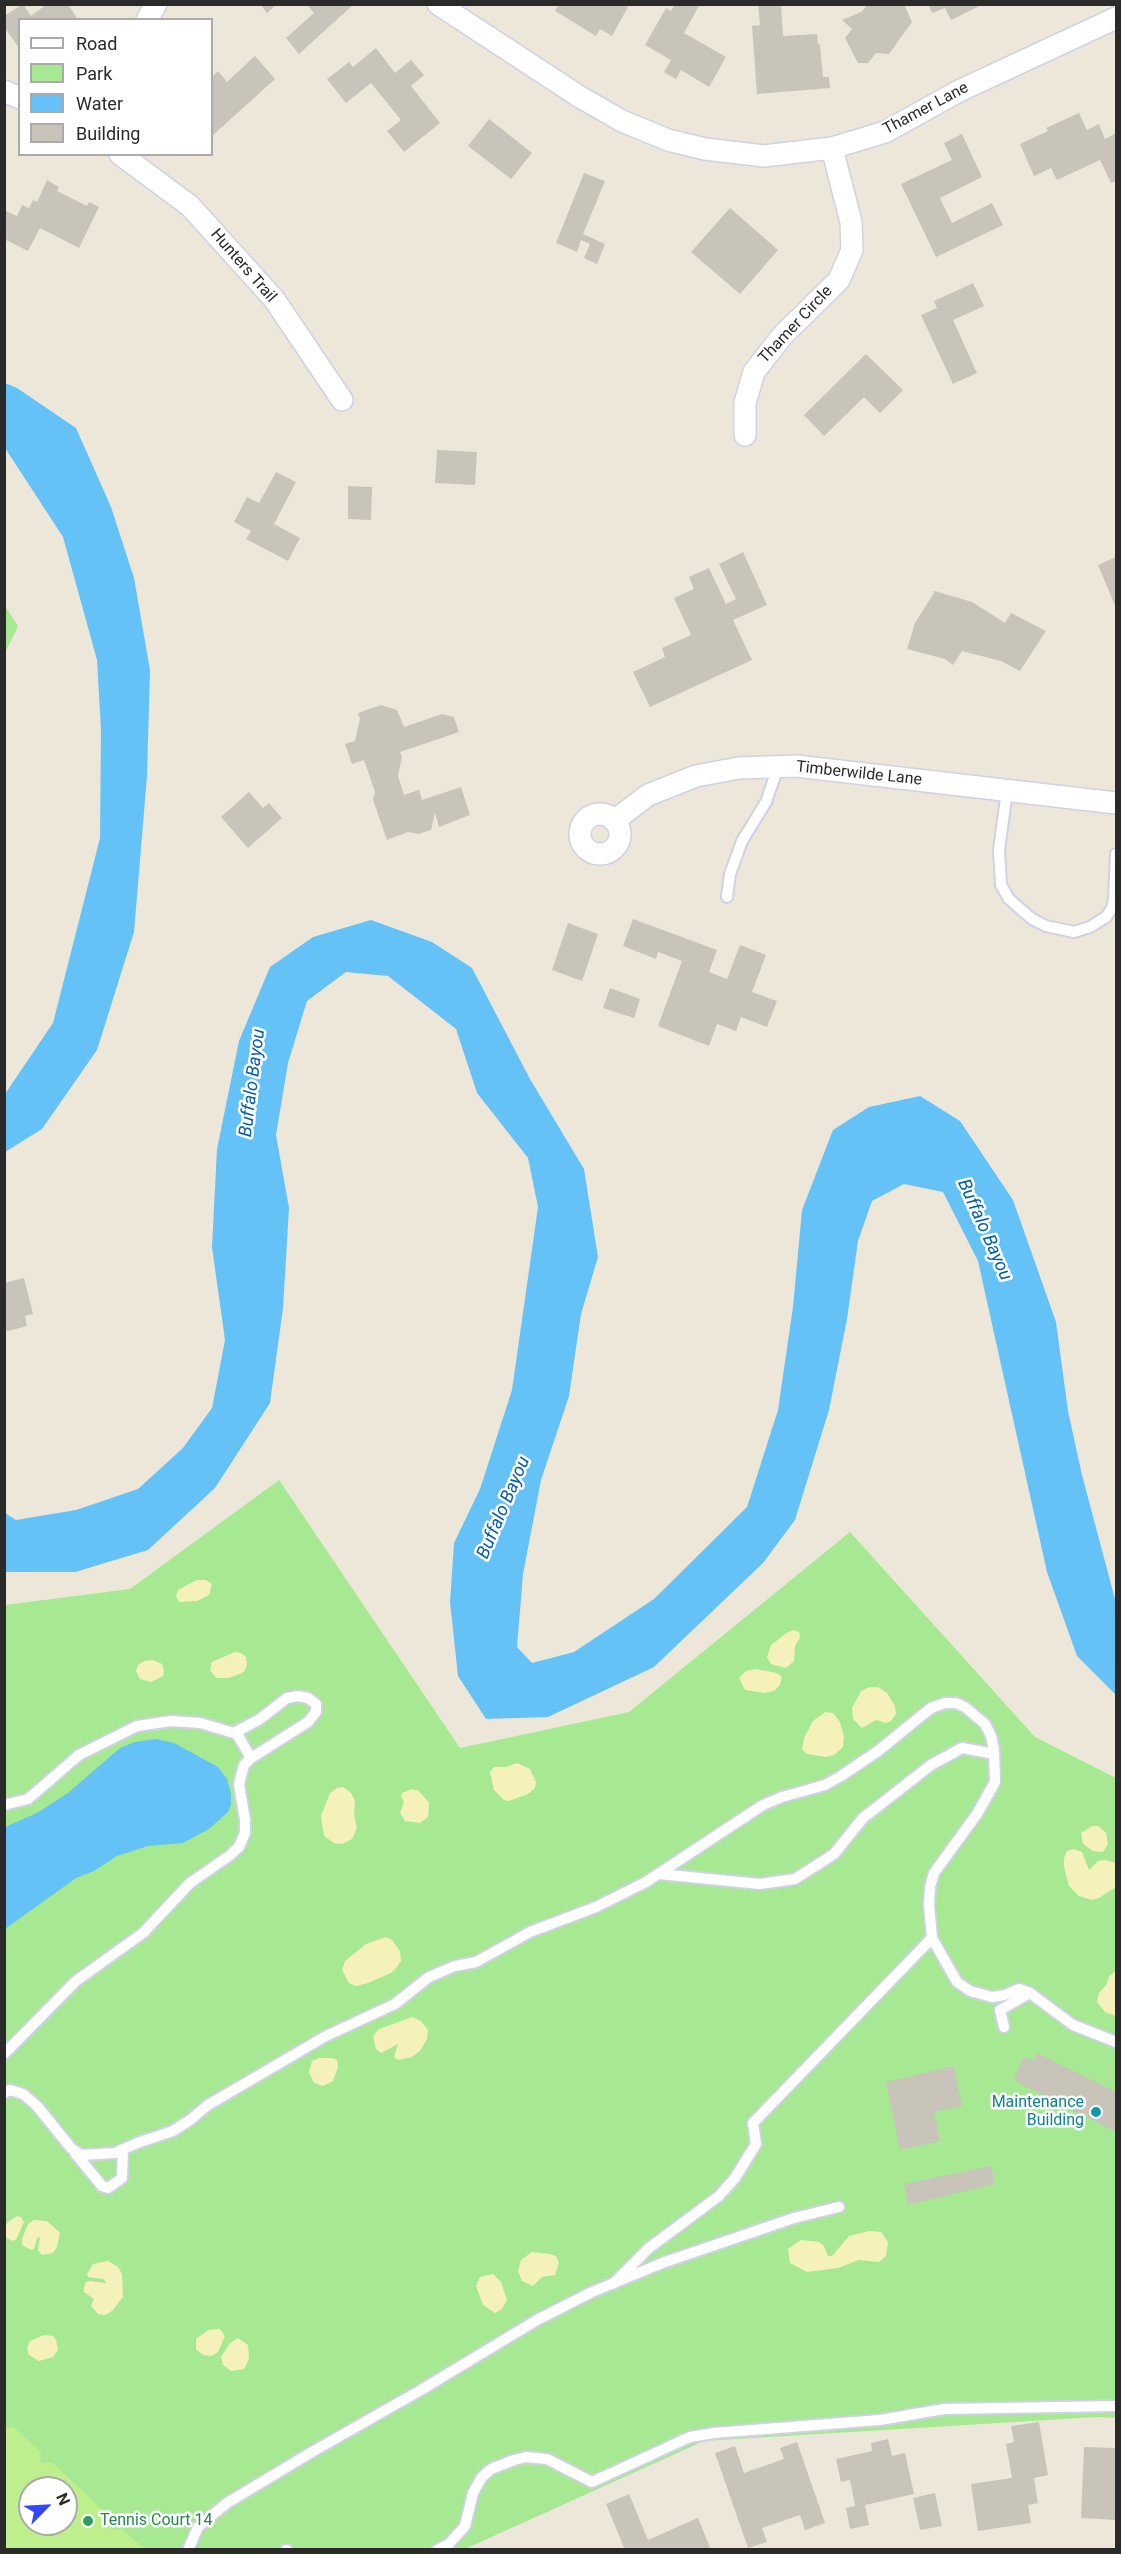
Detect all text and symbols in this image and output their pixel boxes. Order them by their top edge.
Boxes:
legend [18,18,213,156]
text: Road [76,33,117,54]
text: Park [76,63,112,84]
street label: Thamer Lane [880,79,972,139]
text: Water [76,93,123,114]
text: Building [76,123,140,144]
street label: Hunters Trail [206,225,280,307]
street label: Thamer Circle [755,282,837,368]
street label: Timberwilde Lane [795,758,923,790]
water label: Buffalo Bayou [236,1028,270,1138]
water label: Buffalo Bayou [952,1176,1016,1284]
water label: Buffalo Bayou [473,1454,535,1562]
place label: Maintenance Building [992,2093,1084,2131]
marker: Maintenance Building [1089,2105,1103,2119]
north arrow [18,2476,78,2536]
text: N [52,2490,74,2508]
place label: Tennis Court 14 [100,2511,212,2531]
marker: Tennis Court 14 [81,2514,95,2528]

